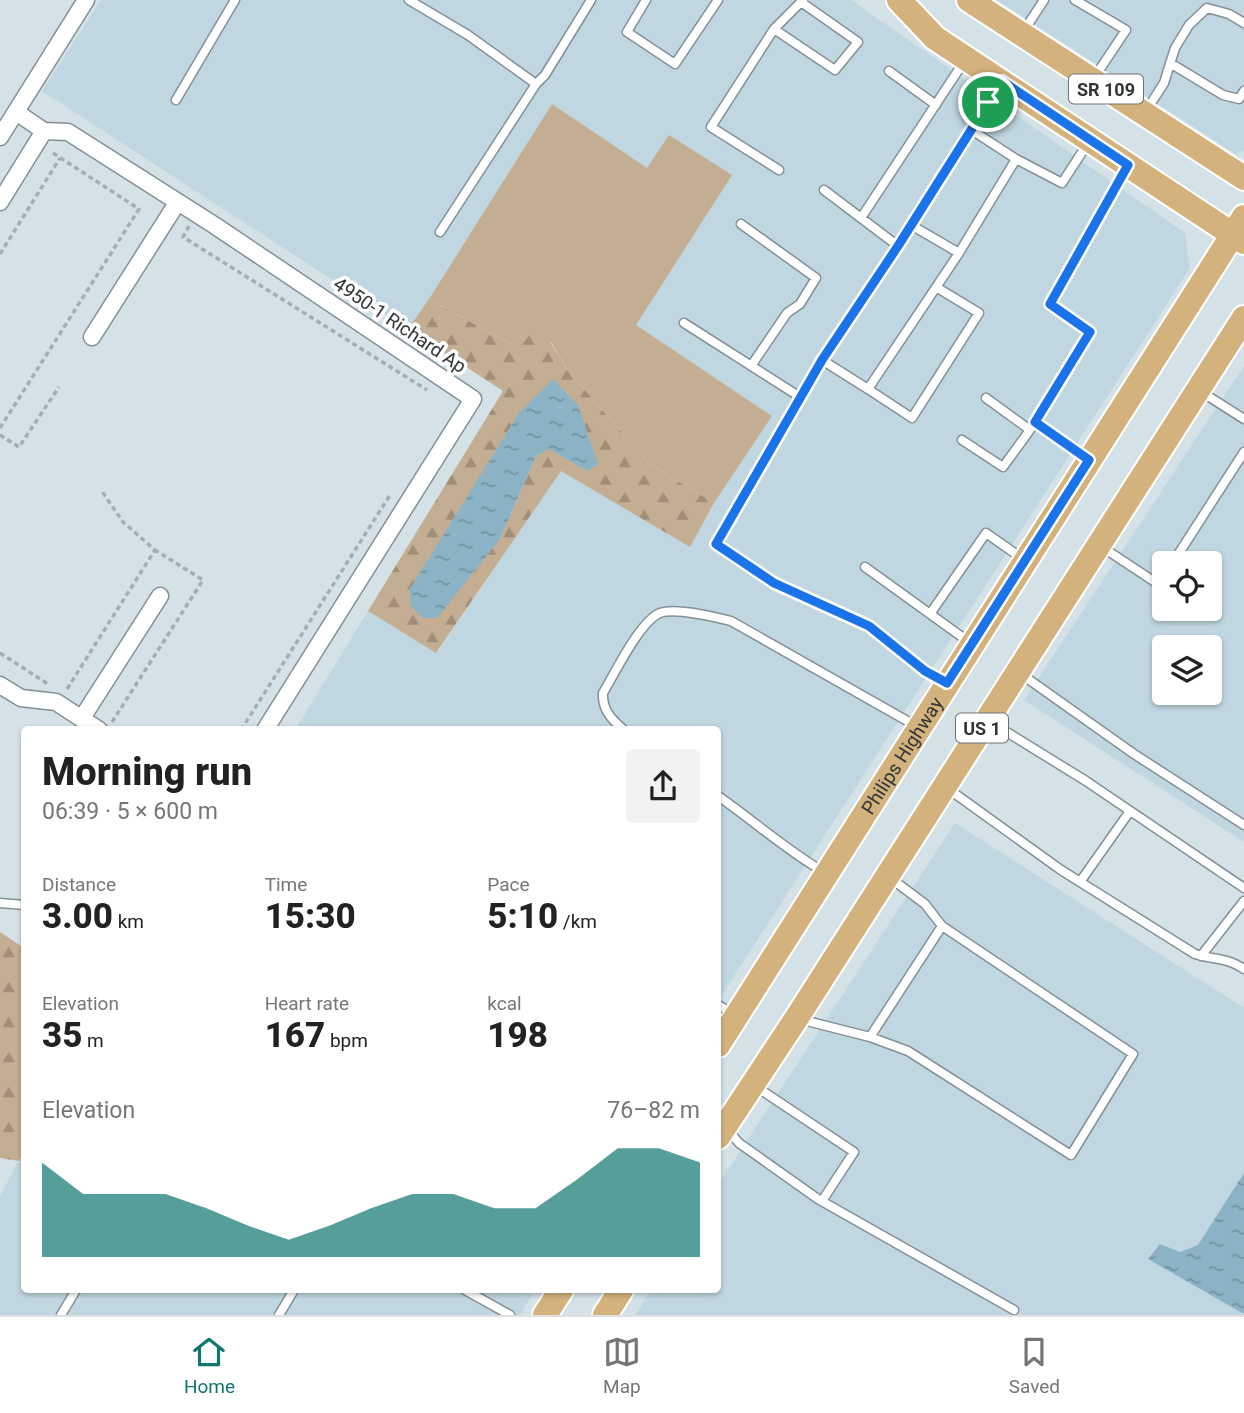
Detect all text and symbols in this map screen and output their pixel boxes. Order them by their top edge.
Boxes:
pin [958,72,1018,132]
road number: SR 109 [1069,74,1143,104]
icon: arrive [969,83,1007,121]
street label: 4950-1 Richard Ap [329,272,471,378]
map controls [1152,551,1222,705]
button: locate [1152,551,1222,621]
button: layers [1152,635,1222,705]
street label: Philips Highway [856,693,948,818]
road number: US 1 [956,714,1008,742]
button: share [626,749,700,823]
text: Morning run [42,750,252,794]
text: 06:39 · 5 × 600 m [42,798,218,825]
text: Distance [42,873,116,896]
text: Time [265,873,307,896]
text: Pace [487,873,530,896]
text: 3.00 [42,896,113,937]
text: 15:30 [265,896,356,937]
text: 5:10 [487,896,558,937]
text: km [113,910,144,933]
text: /km [558,910,597,933]
text: Elevation [42,992,119,1015]
text: Heart rate [265,992,349,1015]
text: kcal [487,992,522,1015]
text: 35 [42,1015,82,1056]
text: 167 [265,1015,325,1056]
text: 198 [487,1015,548,1056]
text: m [82,1029,104,1052]
text: bpm [325,1029,368,1052]
text: Elevation [42,1097,135,1124]
text: 76–82 m [607,1097,700,1124]
tab: Home [184,1333,235,1398]
tab: Map [603,1333,641,1398]
tab: Saved [1009,1333,1060,1398]

